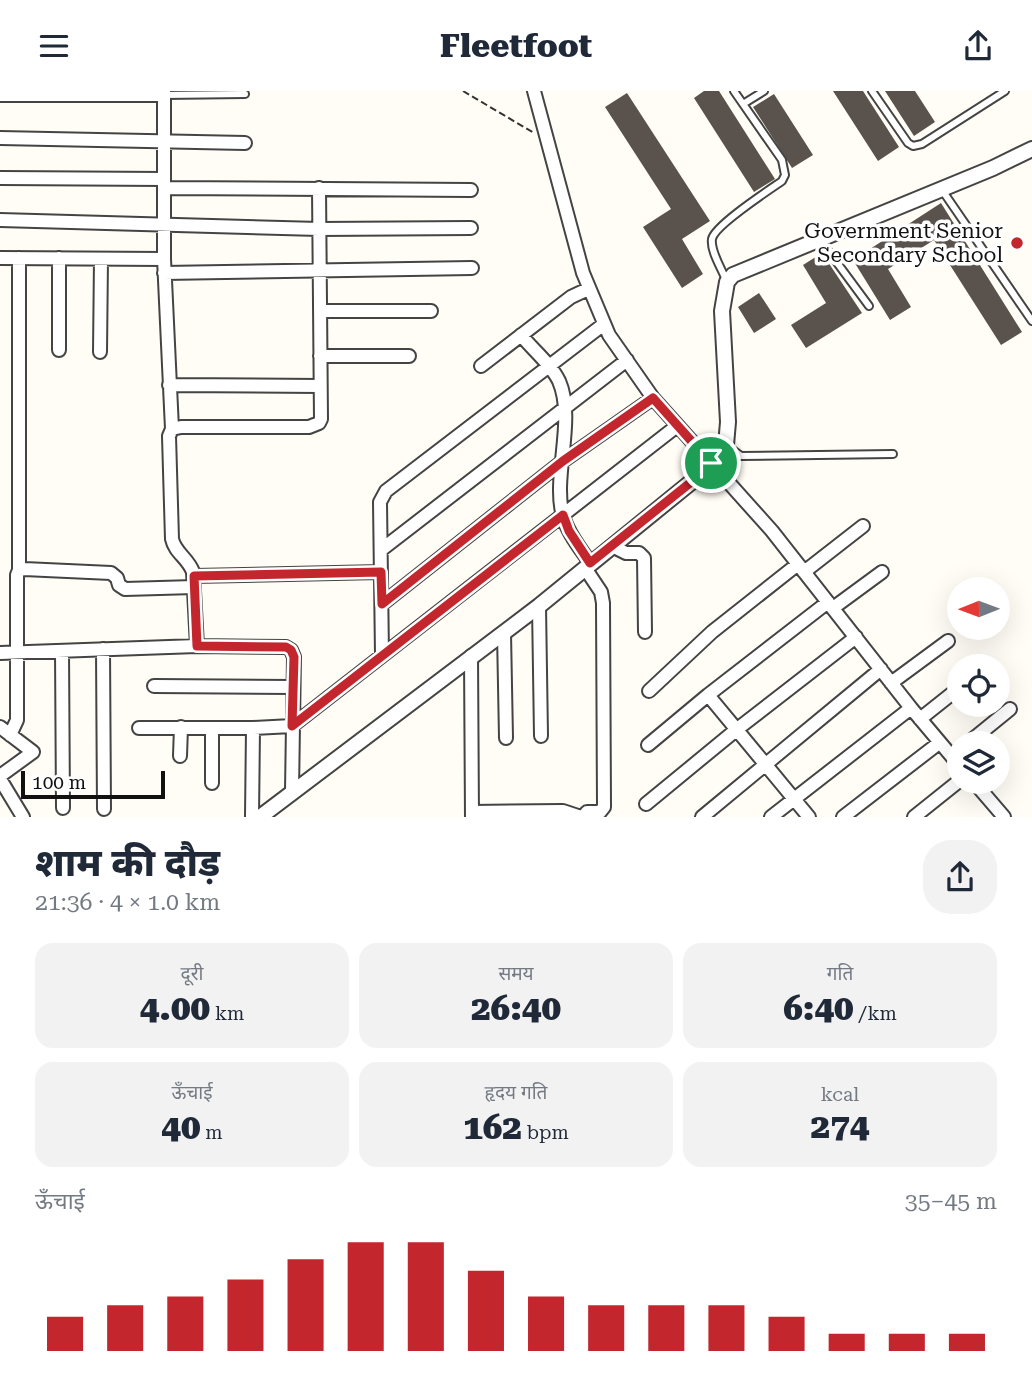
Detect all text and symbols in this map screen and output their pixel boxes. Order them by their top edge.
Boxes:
icon: menu [35,27,73,65]
text: Fleetfoot [440,27,592,65]
icon: share [959,27,997,65]
place label: Government Senior Secondary School [804,219,1004,267]
marker: Government Senior Secondary School [1009,235,1025,251]
pin [681,433,741,493]
icon: arrive [692,444,730,482]
north arrow [947,577,1010,641]
map controls [947,577,1010,794]
button: locate [947,654,1010,717]
button: layers [947,731,1010,794]
scale bar [21,768,164,800]
text: 100 m [32,771,86,794]
button: share [923,840,997,914]
text: शाम की दौड़ [35,841,220,885]
text: 21:36 · 4 × 1.0 km [35,889,220,916]
text: दूरी [181,962,203,985]
text: समय [498,962,534,985]
text: गति [827,962,853,985]
text: 4.00 [140,988,210,1029]
text: 26:40 [471,988,561,1029]
text: 6:40 [783,988,854,1029]
text: km [210,1002,244,1025]
text: /km [854,1002,897,1025]
text: ऊँचाई [171,1081,213,1104]
text: हृदय गति [485,1081,547,1104]
text: kcal [821,1083,859,1106]
text: 274 [811,1106,869,1147]
text: 40 [161,1107,201,1148]
text: 162 [463,1107,522,1148]
text: m [201,1121,223,1144]
text: bpm [522,1121,569,1144]
text: ऊँचाई [35,1188,85,1215]
text: 35–45 m [905,1188,997,1215]

